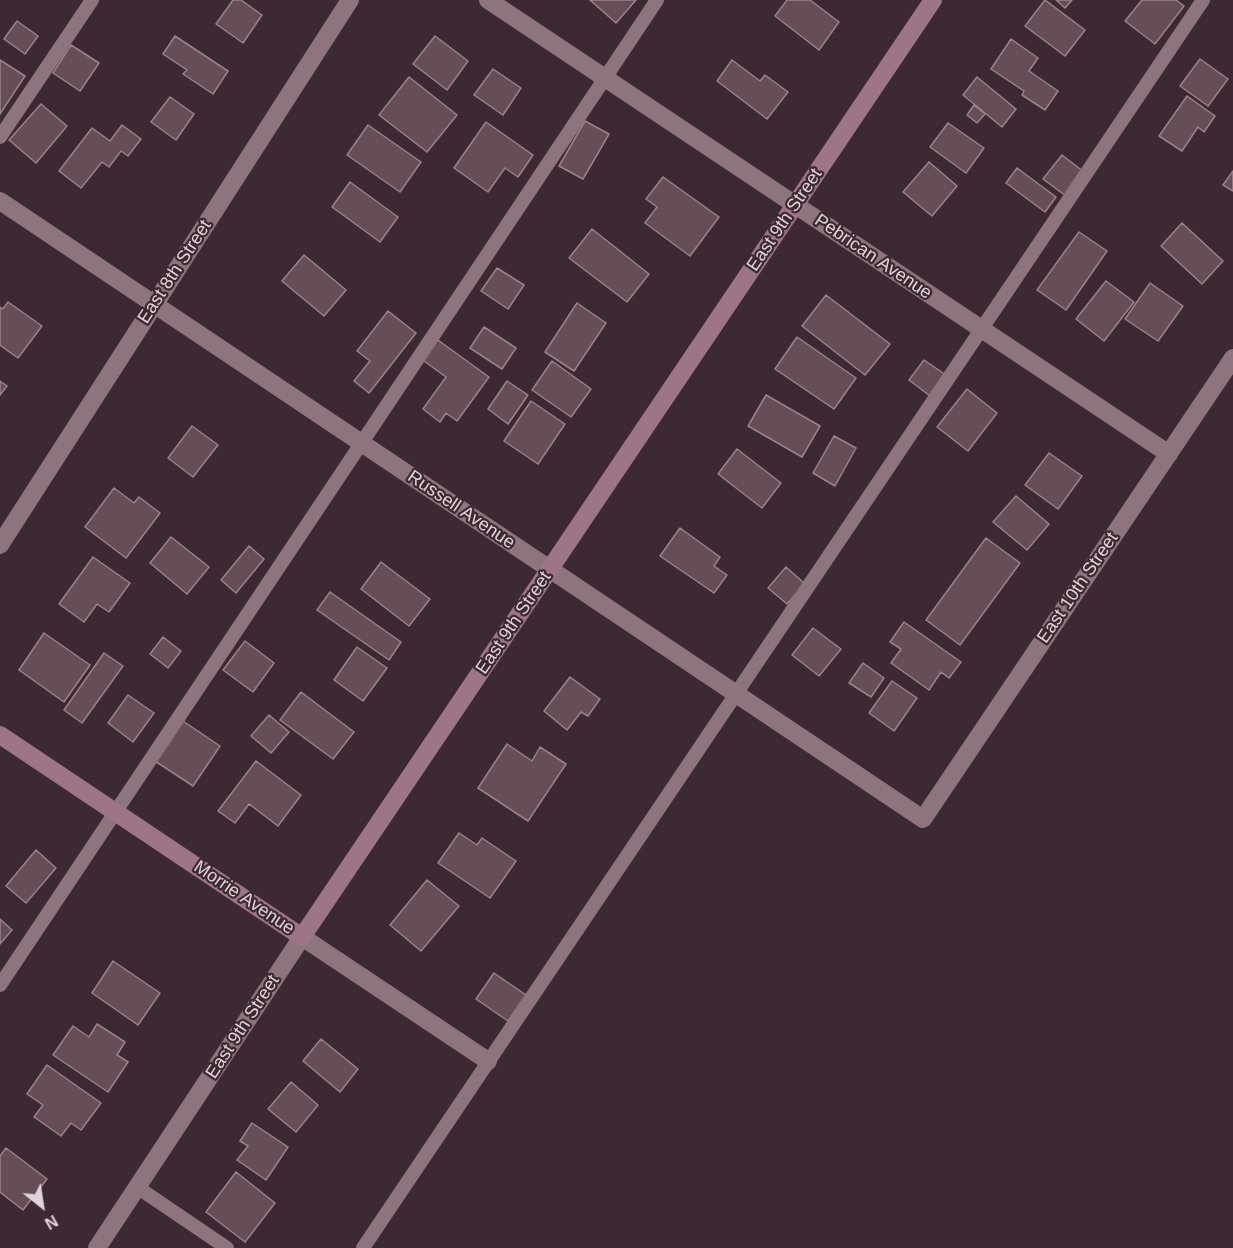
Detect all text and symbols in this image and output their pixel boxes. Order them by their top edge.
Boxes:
street label: East 9th Street [743,165,827,275]
street label: Pebrican Avenue [810,210,936,304]
street label: East 8th Street [134,216,216,328]
street label: Russell Avenue [403,466,519,554]
street label: East 10th Street [1033,528,1123,648]
street label: East 9th Street [472,568,556,678]
street label: Morrie Avenue [190,856,298,940]
street label: East 9th Street [202,971,284,1083]
north arrow [12,1176,72,1236]
text: N [42,1212,61,1232]

